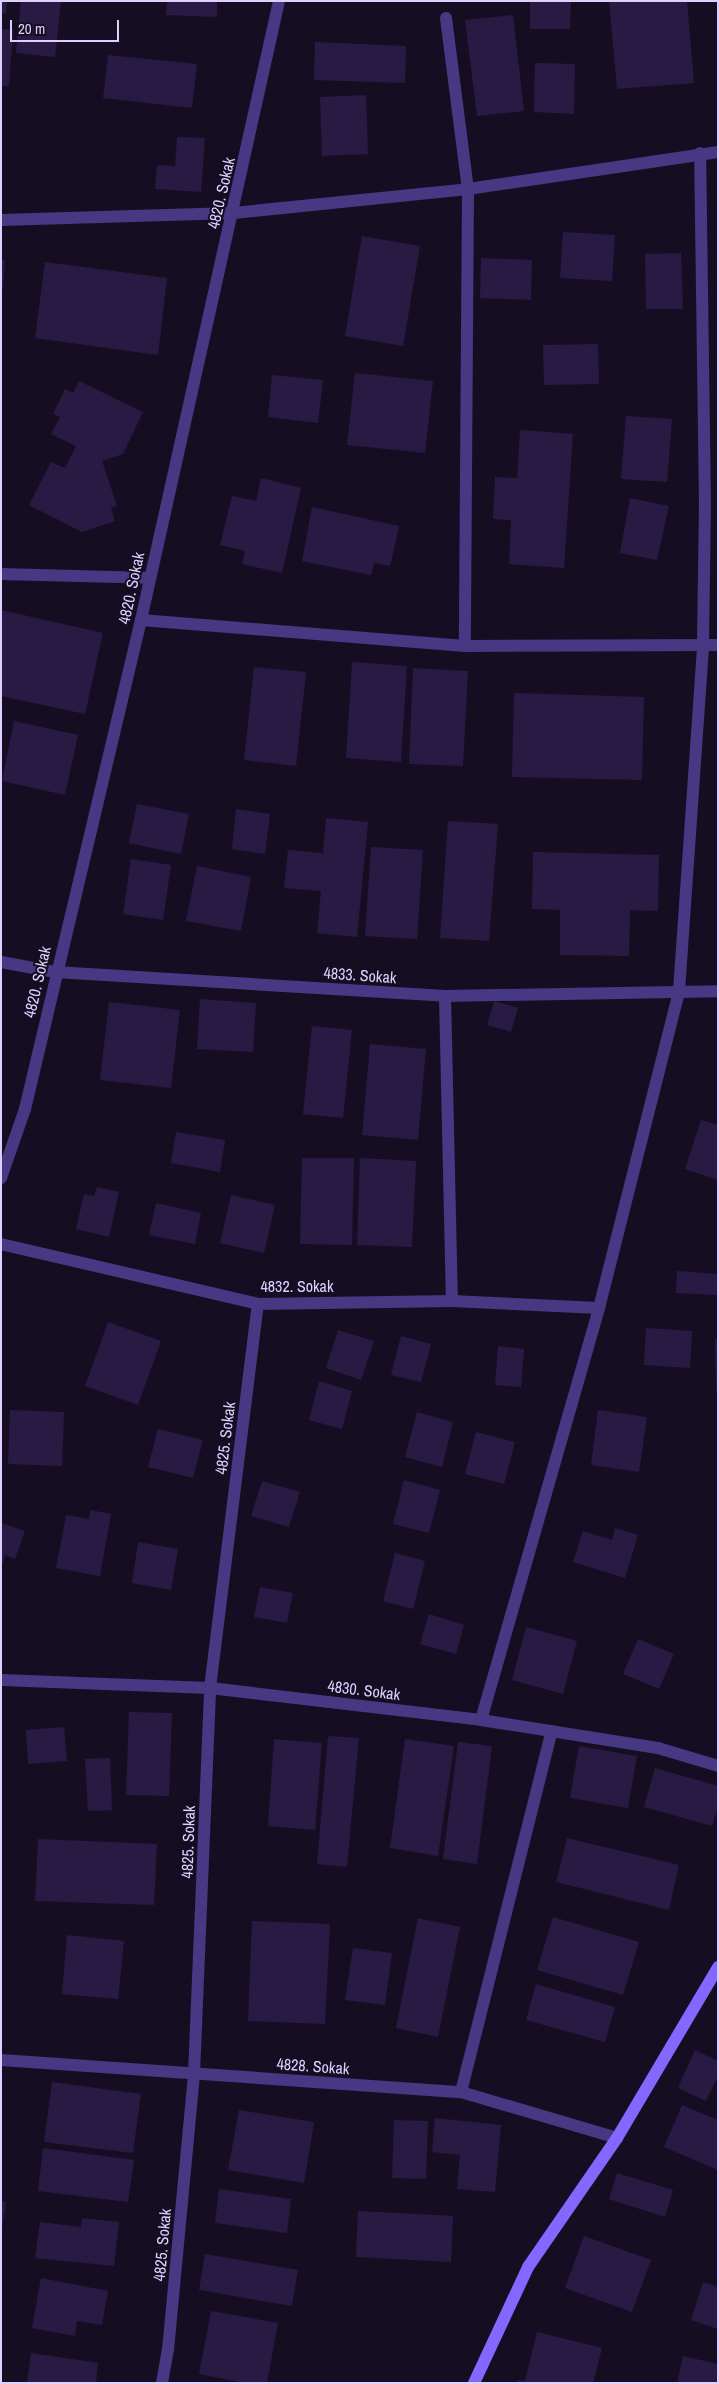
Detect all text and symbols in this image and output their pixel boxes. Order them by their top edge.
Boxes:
scale bar [12,10,121,42]
text: 20 m [18,18,45,39]
street label: 4820. Sokak [203,155,239,231]
street label: 4820. Sokak [114,550,148,626]
street label: 4820. Sokak [19,944,55,1020]
street label: 4833. Sokak [323,963,397,987]
street label: 4832. Sokak [261,1276,333,1296]
street label: 4825. Sokak [211,1401,239,1475]
street label: 4830. Sokak [327,1676,401,1704]
street label: 4825. Sokak [177,1805,199,1879]
street label: 4828. Sokak [276,2054,350,2078]
street label: 4825. Sokak [149,2208,175,2282]

